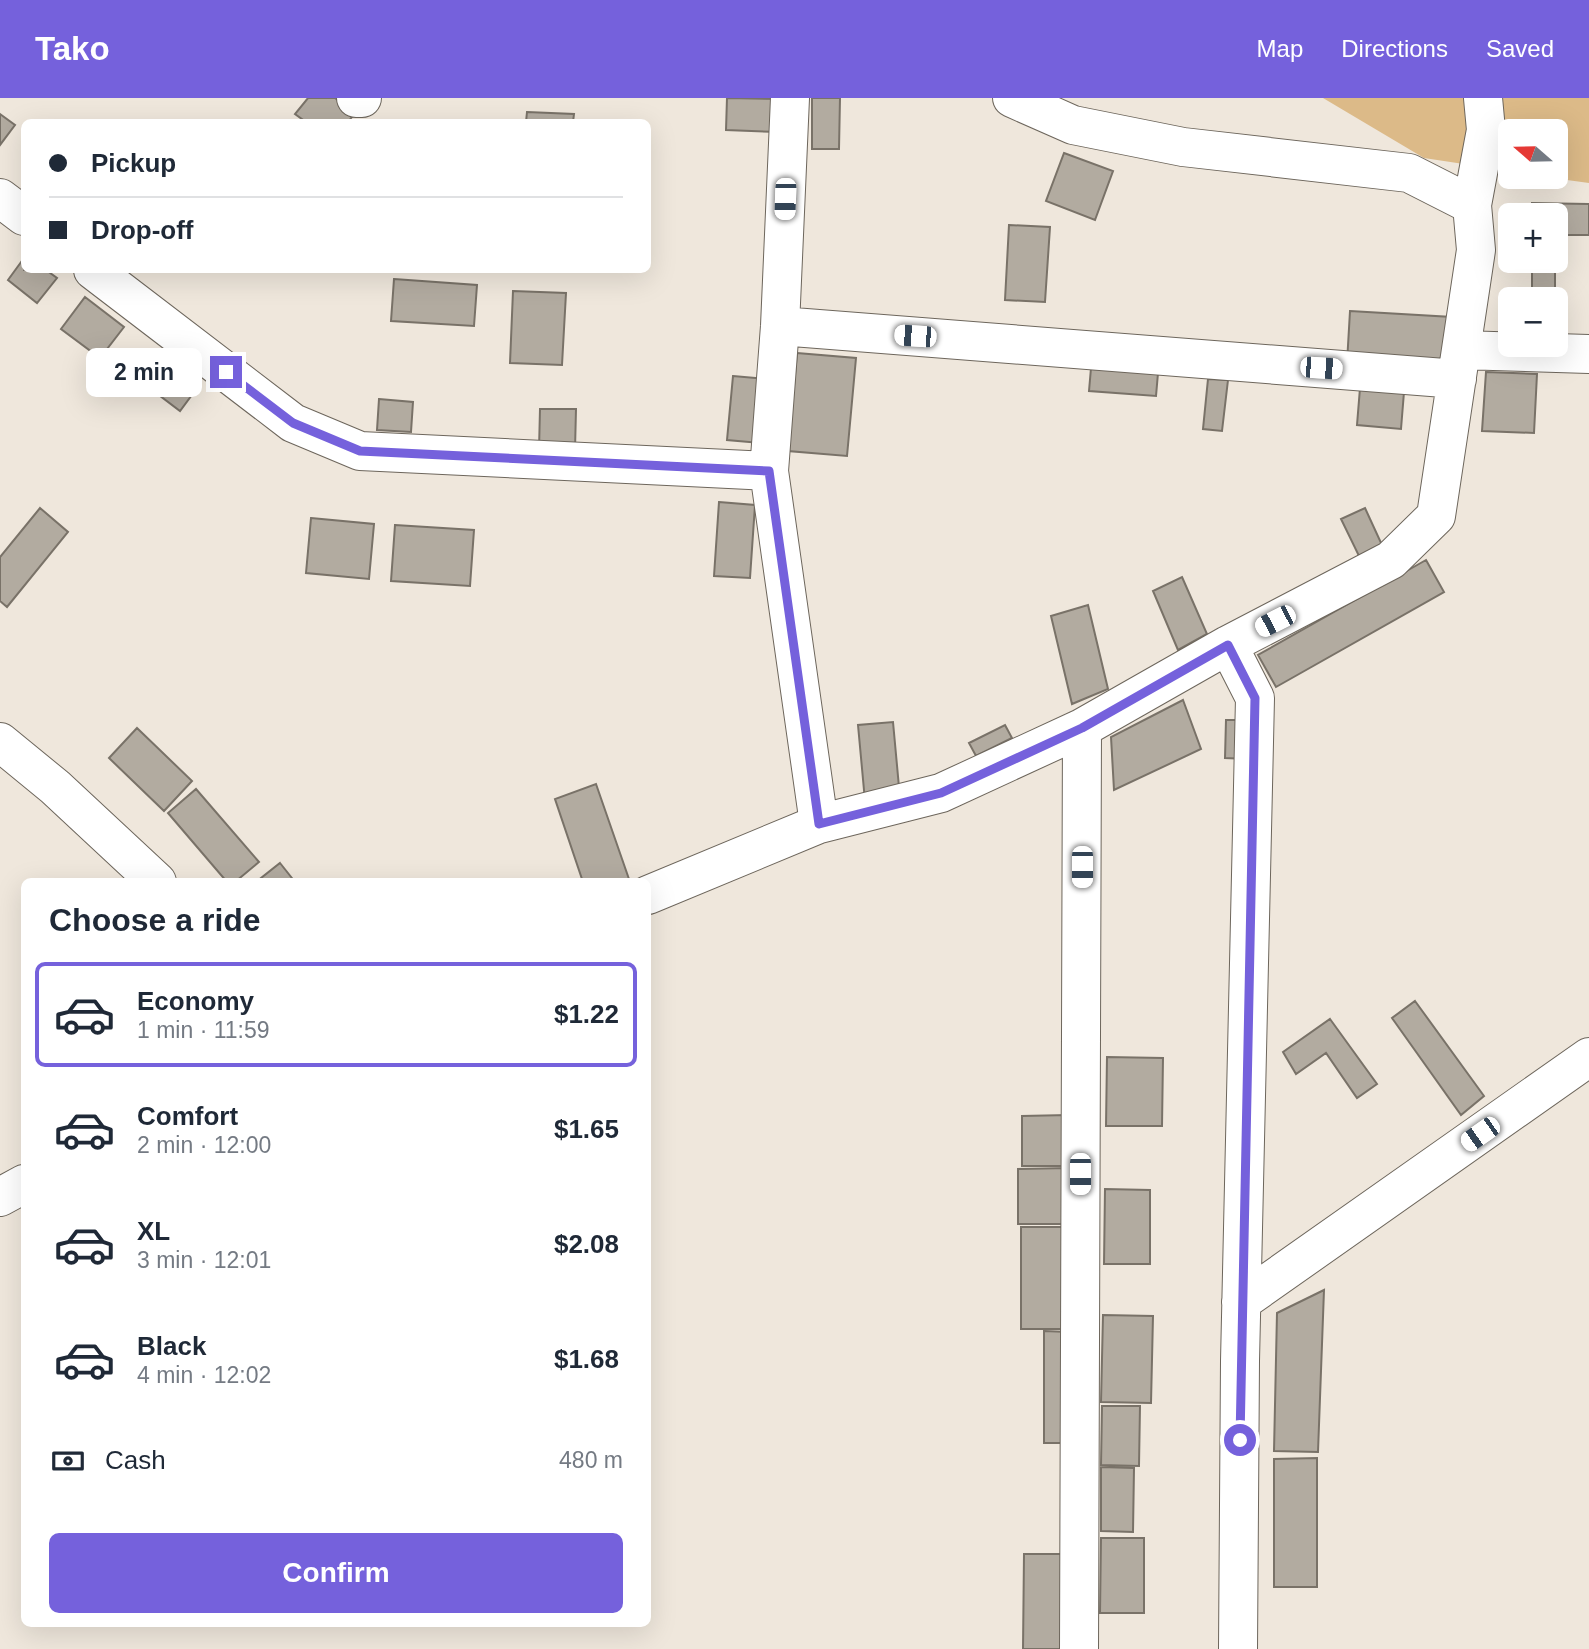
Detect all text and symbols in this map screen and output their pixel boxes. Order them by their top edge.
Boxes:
text: Tako [35,30,110,67]
text: Map [1257,35,1303,62]
text: Directions [1341,35,1448,62]
text: Saved [1486,35,1554,62]
north arrow [1498,119,1568,189]
map controls [1498,119,1568,357]
text: Pickup [91,148,176,178]
car [774,178,797,220]
button: + [1498,203,1568,273]
text: Drop-off [91,215,194,245]
button: − [1498,287,1568,357]
car [894,324,937,348]
callout: 2 min [86,348,202,396]
route end [210,356,242,388]
car [1300,356,1343,380]
text: 2 min [114,359,174,385]
car [1252,602,1299,640]
car [1072,846,1093,888]
text: Choose a ride [49,902,261,938]
icon: car [53,983,116,1046]
text: Economy [137,986,254,1016]
text: $1.22 [554,999,619,1029]
text: 1 min · 11:59 [137,1017,270,1043]
icon: car [53,1098,116,1161]
text: Comfort [137,1101,238,1131]
car [1457,1113,1504,1155]
text: $1.65 [554,1114,619,1144]
text: 2 min · 12:00 [137,1132,271,1158]
car [1070,1153,1091,1195]
icon: car [53,1213,116,1276]
text: XL [137,1216,170,1246]
text: $2.08 [554,1229,619,1259]
text: 3 min · 12:01 [137,1247,271,1273]
icon: car [53,1328,116,1391]
text: Black [137,1331,206,1361]
text: $1.68 [554,1344,619,1374]
text: 4 min · 12:02 [137,1362,271,1388]
route start [1224,1424,1256,1456]
icon: cash [49,1442,87,1480]
text: Cash [105,1445,166,1475]
text: 480 m [559,1447,623,1473]
button: Confirm [49,1533,623,1613]

